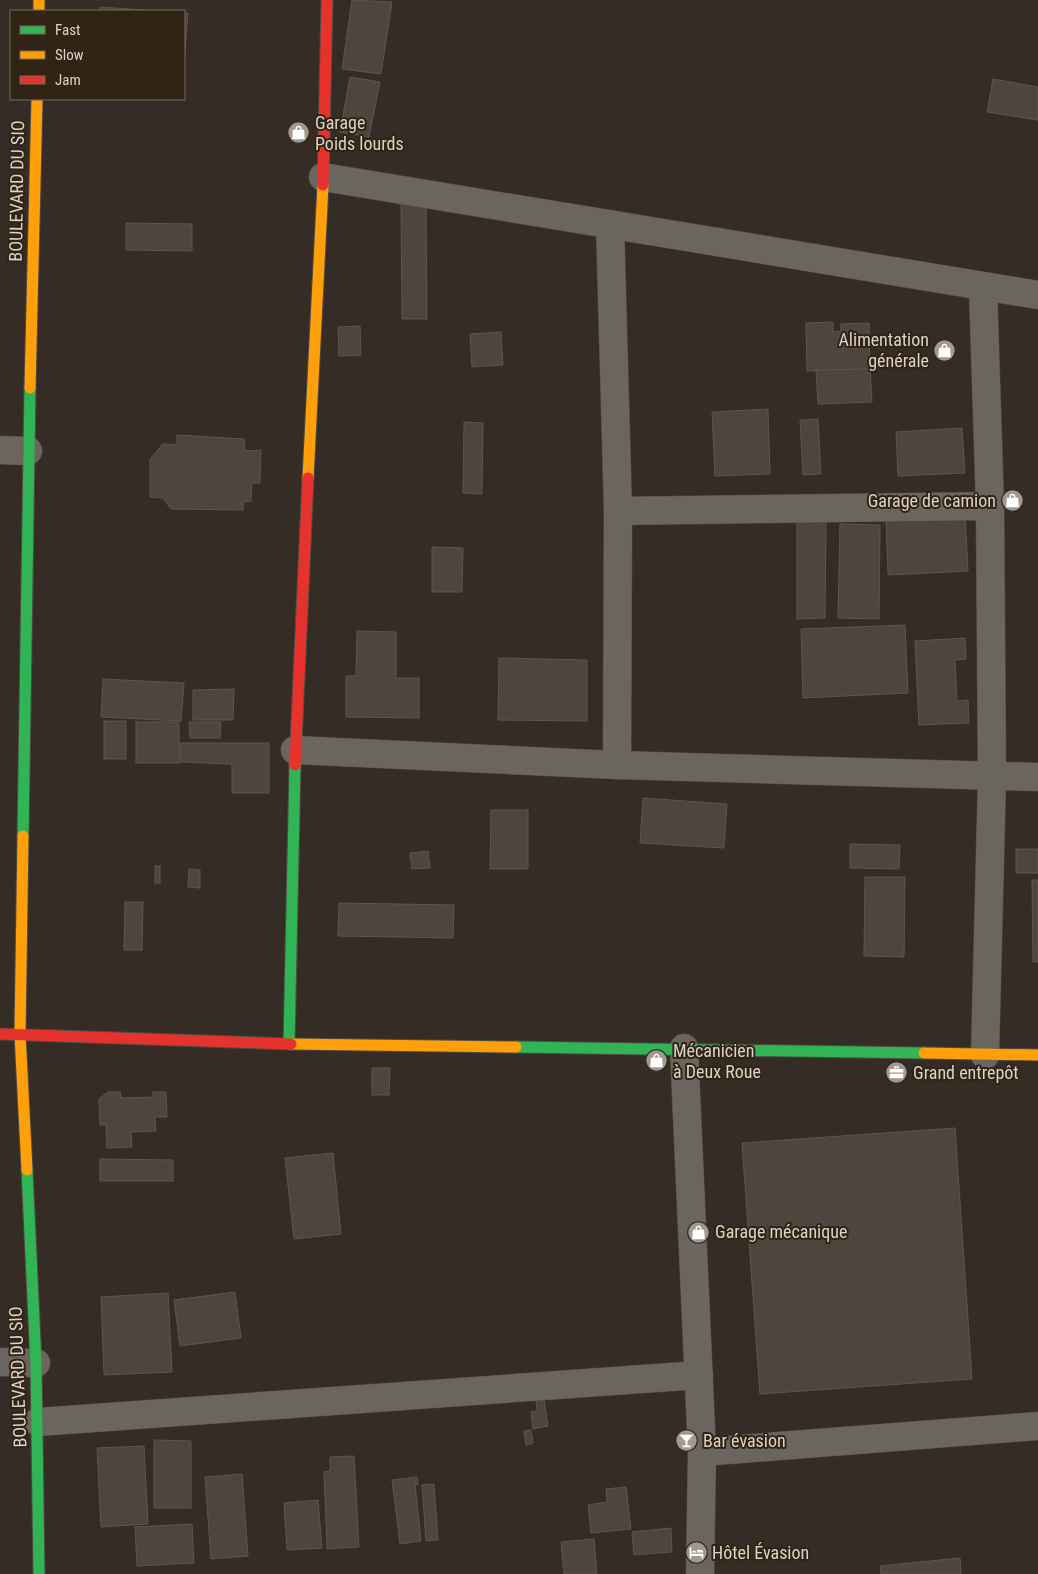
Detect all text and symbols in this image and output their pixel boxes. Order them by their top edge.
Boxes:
legend [10,10,185,100]
text: Fast [55,21,80,39]
text: Slow [55,46,84,64]
text: Jam [55,71,81,89]
place label: Garage Poids lourds [315,112,404,154]
street label: BOULEVARD DU SIO [5,120,28,262]
shop icon: Garage Poids lourds [287,121,311,145]
place label: Alimentation générale [838,329,929,371]
shop icon: Alimentation générale [933,338,957,362]
shop icon: Garage de camion [1000,489,1024,513]
place label: Garage de camion [868,490,996,511]
place label: Mécanicien à Deux Roue [673,1040,761,1082]
shop icon: Mécanicien à Deux Roue [645,1049,669,1073]
office icon: Grand entrepôt [885,1061,909,1085]
place label: Grand entrepôt [913,1062,1019,1083]
shop icon: Garage mécanique [687,1220,711,1244]
place label: Garage mécanique [715,1221,847,1242]
street label: BOULEVARD DU SIO [5,1306,30,1448]
bar icon: Bar évasion [675,1429,699,1453]
place label: Bar évasion [703,1430,786,1451]
hotel icon: Hôtel Évasion [684,1541,708,1565]
place label: Hôtel Évasion [712,1542,809,1563]

